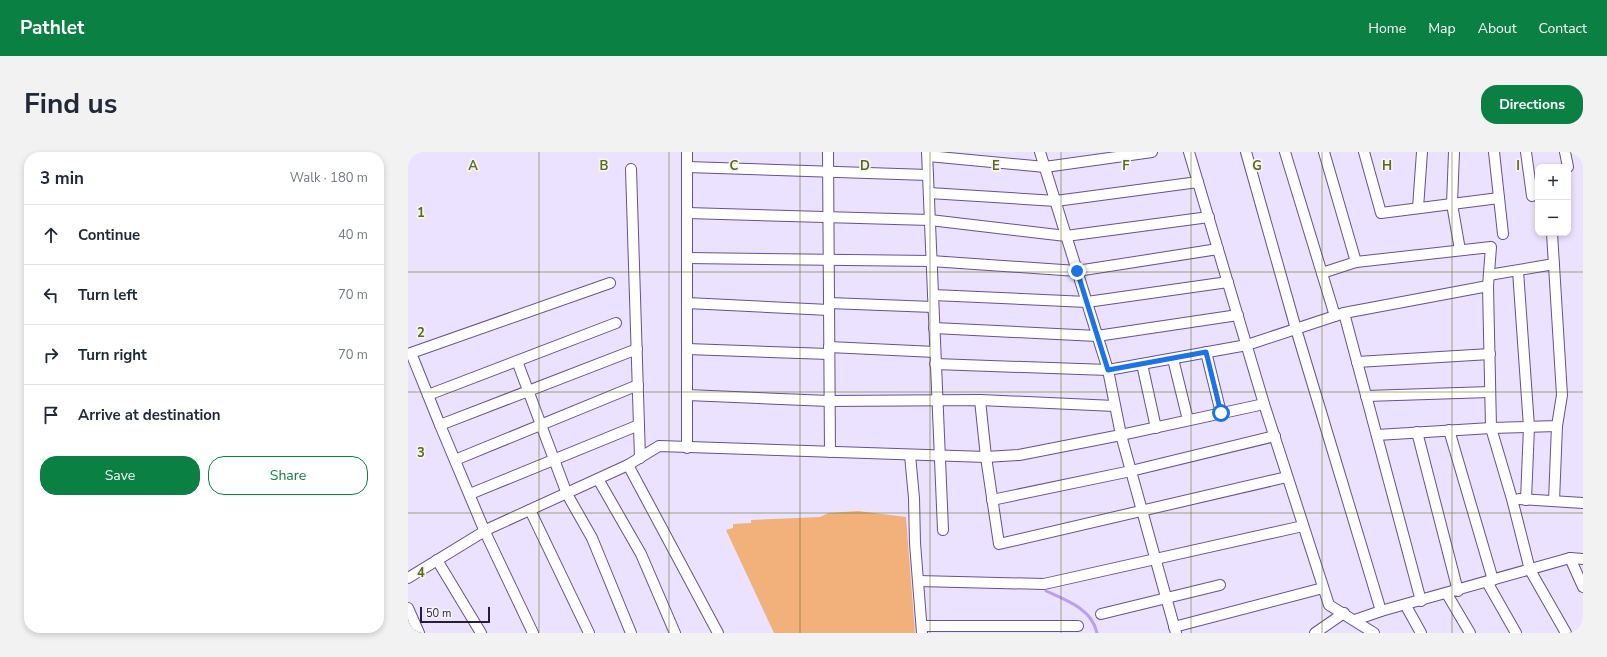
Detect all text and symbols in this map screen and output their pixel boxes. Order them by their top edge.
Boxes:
text: Pathlet [20,15,84,41]
text: Home [1368,19,1406,38]
text: Map [1428,19,1456,38]
text: About [1478,19,1517,38]
text: Contact [1539,19,1587,38]
text: Find us [24,85,118,123]
button: Directions [1481,85,1583,124]
text: A [468,157,478,175]
text: B [600,157,609,175]
text: C [730,157,739,175]
text: D [860,157,870,175]
text: E [992,157,1000,175]
text: F [1122,157,1130,175]
text: G [1252,157,1262,175]
text: H [1382,157,1392,175]
text: I [1516,157,1520,175]
map controls [1535,164,1571,236]
button: + [1535,164,1571,200]
text: 3 min [40,167,84,190]
text: Walk · 180 m [290,169,368,187]
button: − [1535,200,1571,236]
text: 1 [417,204,425,222]
icon: ahead [40,224,62,246]
text: Continue [78,225,140,245]
text: 40 m [338,226,368,244]
route end [1068,262,1086,280]
icon: left [40,284,62,306]
text: Turn left [78,285,137,305]
text: 70 m [338,286,368,304]
text: 2 [417,324,425,342]
icon: right [40,344,62,366]
text: Turn right [78,345,147,365]
text: 70 m [338,346,368,364]
icon: arrive [40,404,62,426]
route start [1212,404,1230,422]
text: Arrive at destination [78,405,221,425]
text: 3 [417,444,425,462]
button: Save [40,456,200,495]
button: Share [208,456,368,495]
text: 4 [417,564,425,582]
scale bar [420,605,490,624]
text: 50 m [426,606,451,621]

